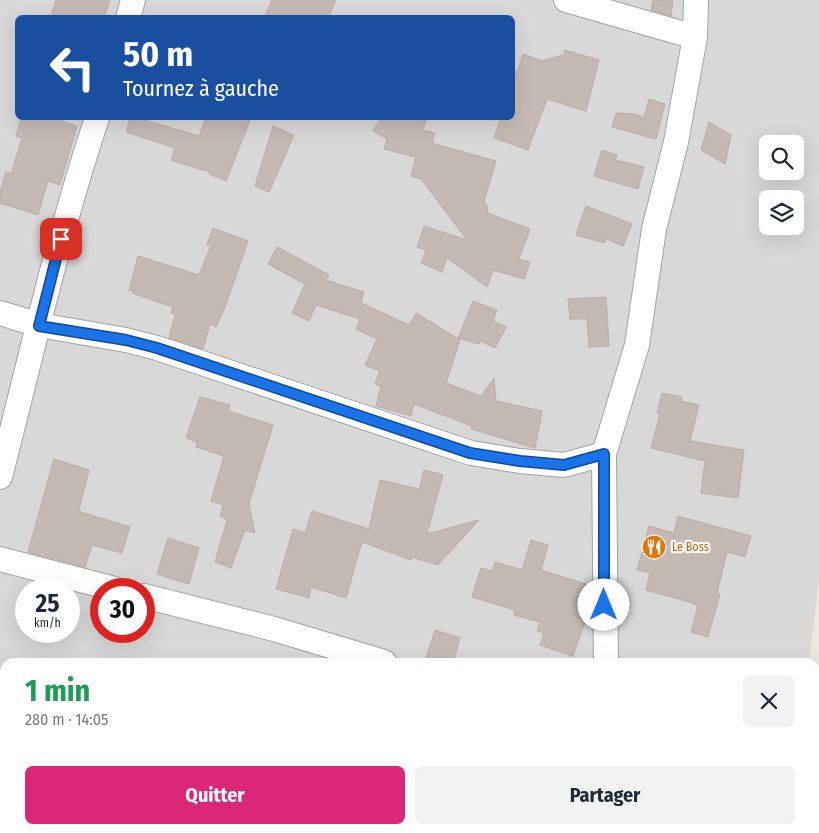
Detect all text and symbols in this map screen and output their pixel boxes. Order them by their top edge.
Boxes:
text: 50 m [123,33,193,75]
icon: left [40,35,105,100]
text: Tournez à gauche [123,75,279,102]
map controls [759,135,804,235]
button: search [759,135,804,180]
button: layers [759,190,804,235]
pin [40,218,82,260]
icon: arrive [47,225,75,253]
restaurant icon: Le Boss [641,534,667,560]
place label: Le Boss [672,540,709,554]
speed limit sign: 30 [90,578,155,643]
position arrow [577,578,629,630]
text: 25 [36,589,59,619]
text: km/h [34,616,61,630]
text: 1 min [25,673,90,709]
button: close [743,675,795,727]
text: 280 m · 14:05 [25,710,108,729]
button: Quitter [25,766,405,824]
button: Partager [415,766,795,824]

